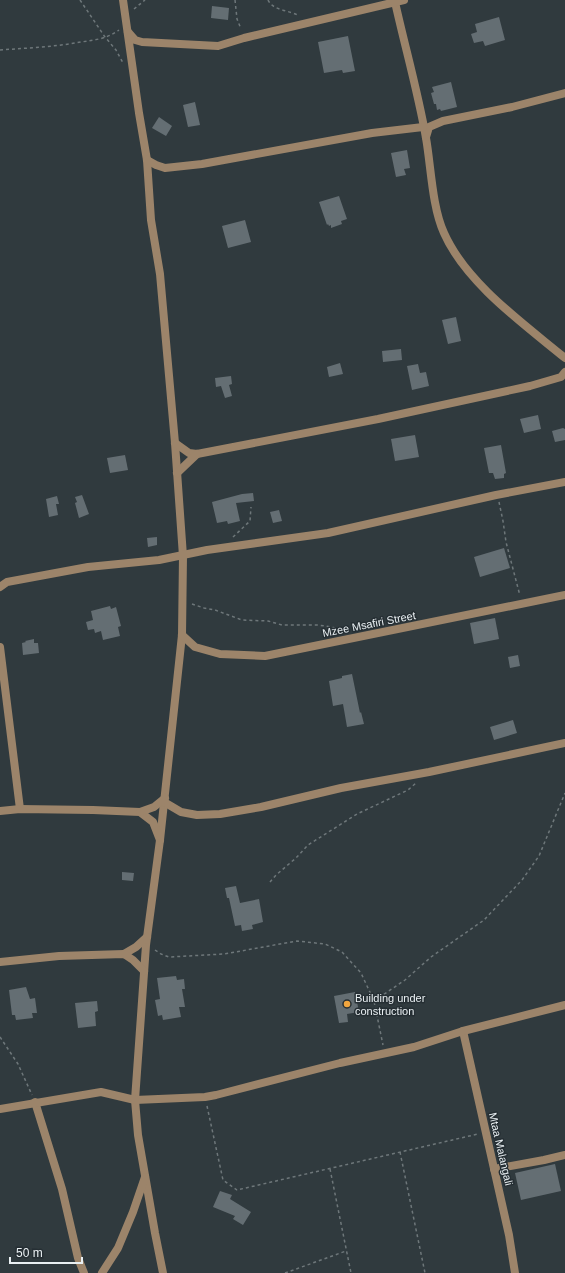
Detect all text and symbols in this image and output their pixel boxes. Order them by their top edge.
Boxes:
street label: Mzee Msafiri Street [321,609,417,639]
place label: Building under construction [355,992,426,1017]
marker: Building under construction [342,999,352,1009]
street label: Mtaa Malangali [487,1111,515,1187]
scale bar [10,1239,82,1265]
text: 50 m [16,1246,43,1260]

